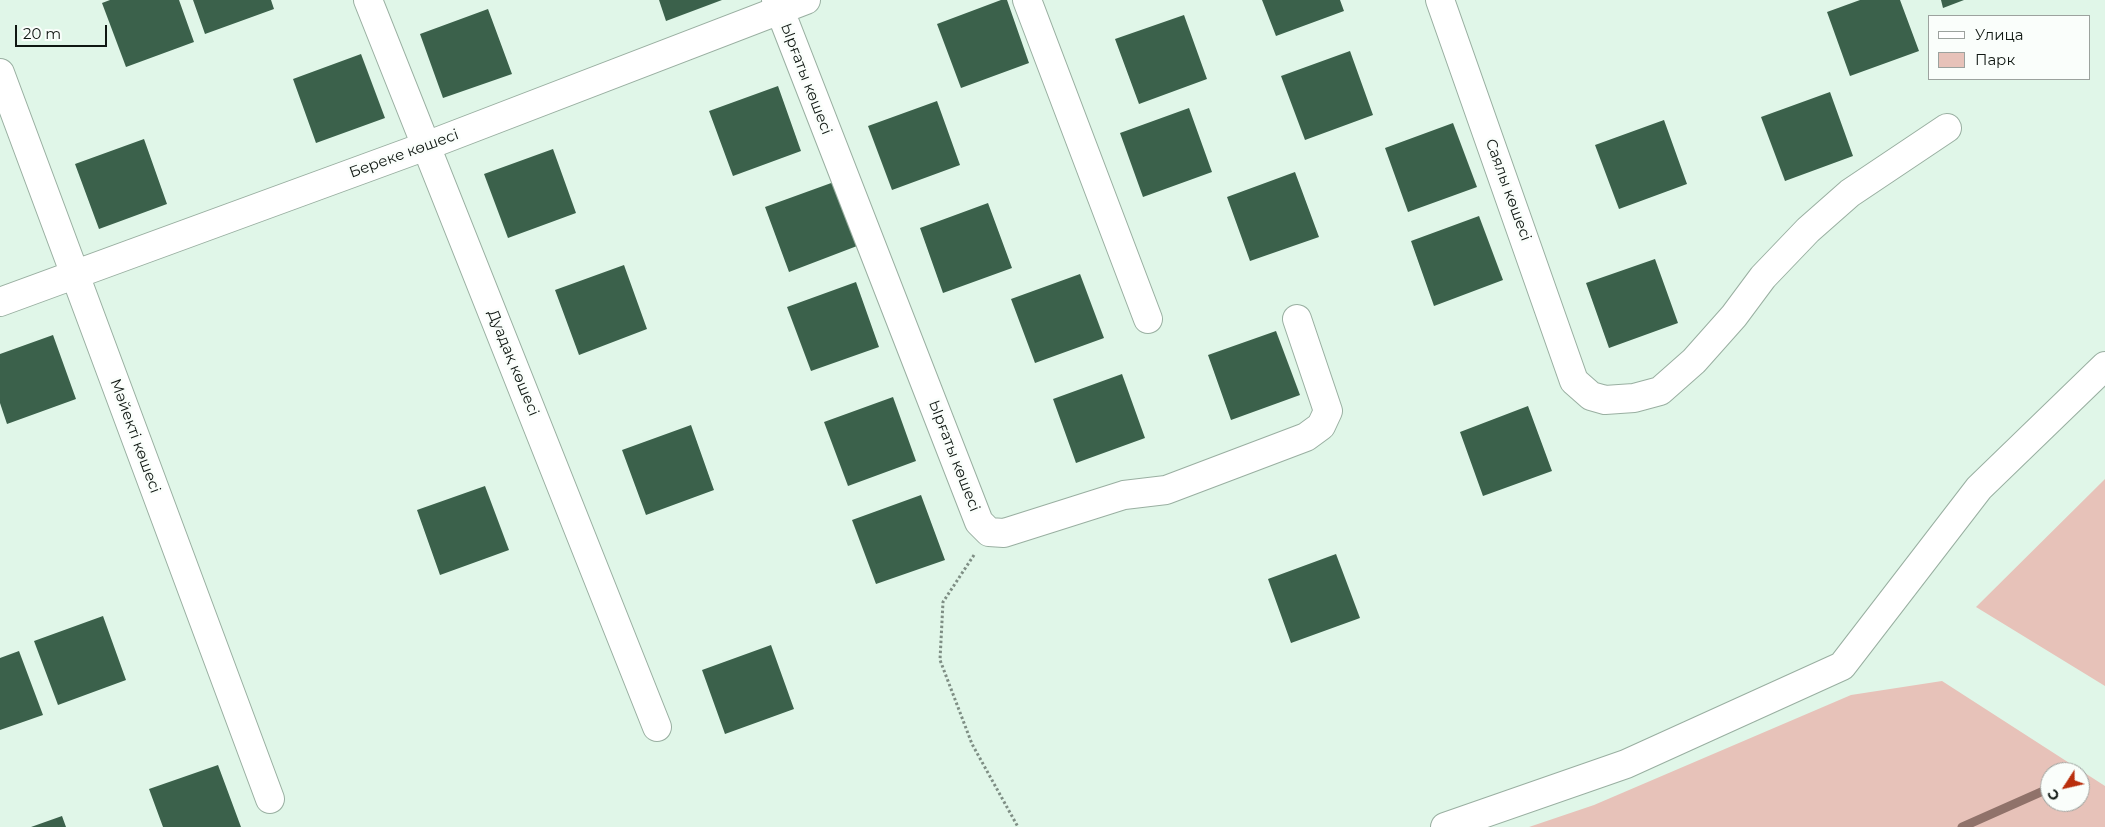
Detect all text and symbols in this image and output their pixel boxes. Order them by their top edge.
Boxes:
scale bar [18,15,110,47]
legend [1928,15,2090,80]
street label: Ырғаты көшесі [776,21,836,137]
text: 20 m [23,24,61,43]
text: Улица [1975,25,2023,44]
text: Парк [1975,50,2015,69]
street label: Береке көшесі [347,126,461,182]
street label: Саялы көшесі [1481,136,1535,244]
street label: Дуадақ көшесі [483,307,543,419]
street label: Мәйекті көшесі [106,376,164,496]
street label: Ырғаты көшесі [924,398,984,514]
north arrow [2040,762,2090,812]
text: С [2043,786,2064,804]

